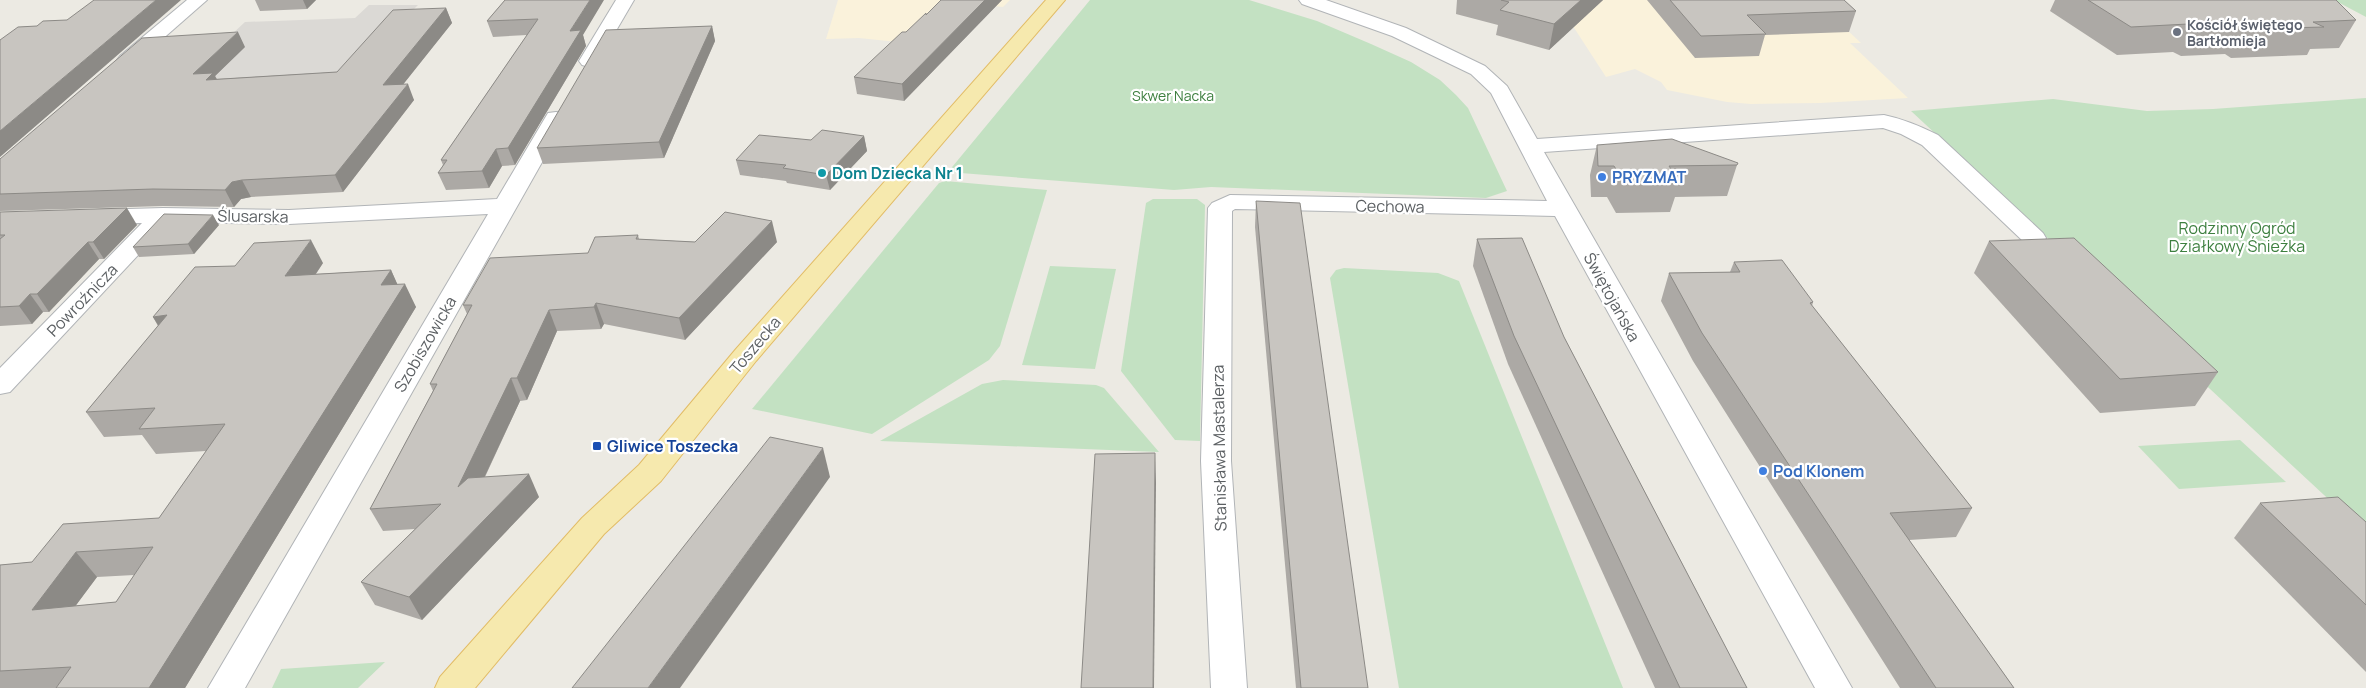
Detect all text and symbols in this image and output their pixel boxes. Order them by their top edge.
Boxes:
place label: Kościół świętego Bartłomieja [2187,15,2303,50]
marker: Kościół świętego Bartłomieja [2171,26,2183,38]
park label: Skwer Nacka [1132,86,1214,105]
place label: Dom Dziecka Nr 1 [832,162,963,184]
place label: PRYZMAT [1612,166,1686,188]
marker: Dom Dziecka Nr 1 [816,167,828,179]
marker: PRYZMAT [1596,171,1608,183]
street label: Cechowa [1355,194,1425,218]
street label: Ślusarska [217,204,289,228]
park label: Rodzinny Ogród Działkowy Śnieżka [2169,217,2305,257]
street label: Świętojańska [1579,249,1645,345]
street label: Powroźnicza [42,259,122,341]
street label: Szobiszowicka [389,292,461,396]
street label: Toszecka [724,312,786,378]
street label: Stanisława Mastalerza [1207,364,1231,532]
place label: Gliwice Toszecka [607,435,738,457]
marker: Gliwice Toszecka [591,440,603,452]
place label: Pod Klonem [1773,460,1864,482]
marker: Pod Klonem [1757,465,1769,477]

